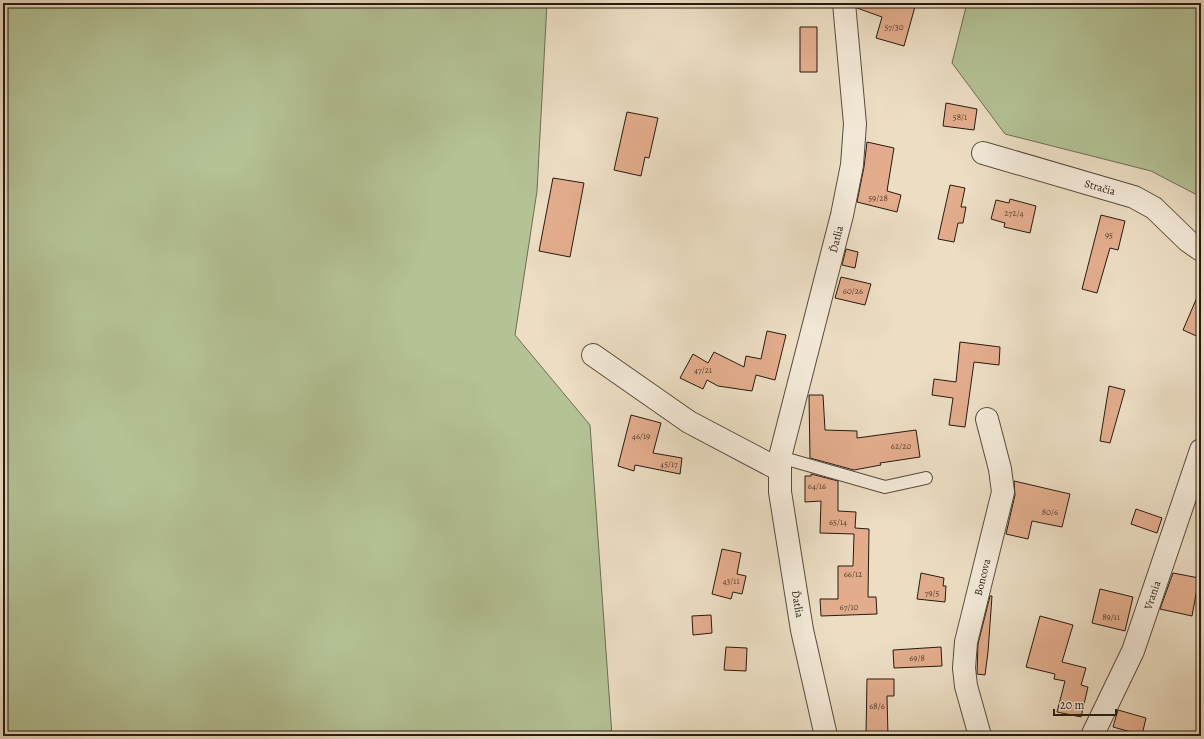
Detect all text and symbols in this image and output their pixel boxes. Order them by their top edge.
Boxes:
house number: 57/30 [884,21,904,33]
house number: 58/1 [953,111,967,123]
street label: Stračia [1083,176,1118,199]
house number: 59/28 [868,192,888,204]
house number: 272/4 [1004,207,1024,219]
street label: Ďatlia [826,223,847,254]
house number: 95 [1105,229,1113,241]
house number: 60/26 [843,285,863,297]
house number: 47/21 [694,364,712,376]
house number: 46/19 [632,430,650,442]
house number: 62/20 [891,440,911,452]
house number: 45/17 [660,458,678,470]
house number: 64/16 [808,480,826,492]
house number: 80/6 [1042,506,1058,518]
house number: 65/14 [829,516,847,528]
street label: Boncova [971,556,995,597]
house number: 66/12 [844,568,863,580]
house number: 43/11 [723,575,739,587]
street label: Vrania [1140,578,1165,613]
house number: 79/5 [925,587,939,599]
street label: Ďatlia [788,589,807,620]
house number: 67/10 [840,601,859,613]
house number: 89/11 [1102,611,1120,623]
house number: 69/8 [909,652,925,664]
scale bar [1054,691,1116,717]
text: 20 m [1060,697,1084,713]
house number: 68/6 [869,700,885,712]

